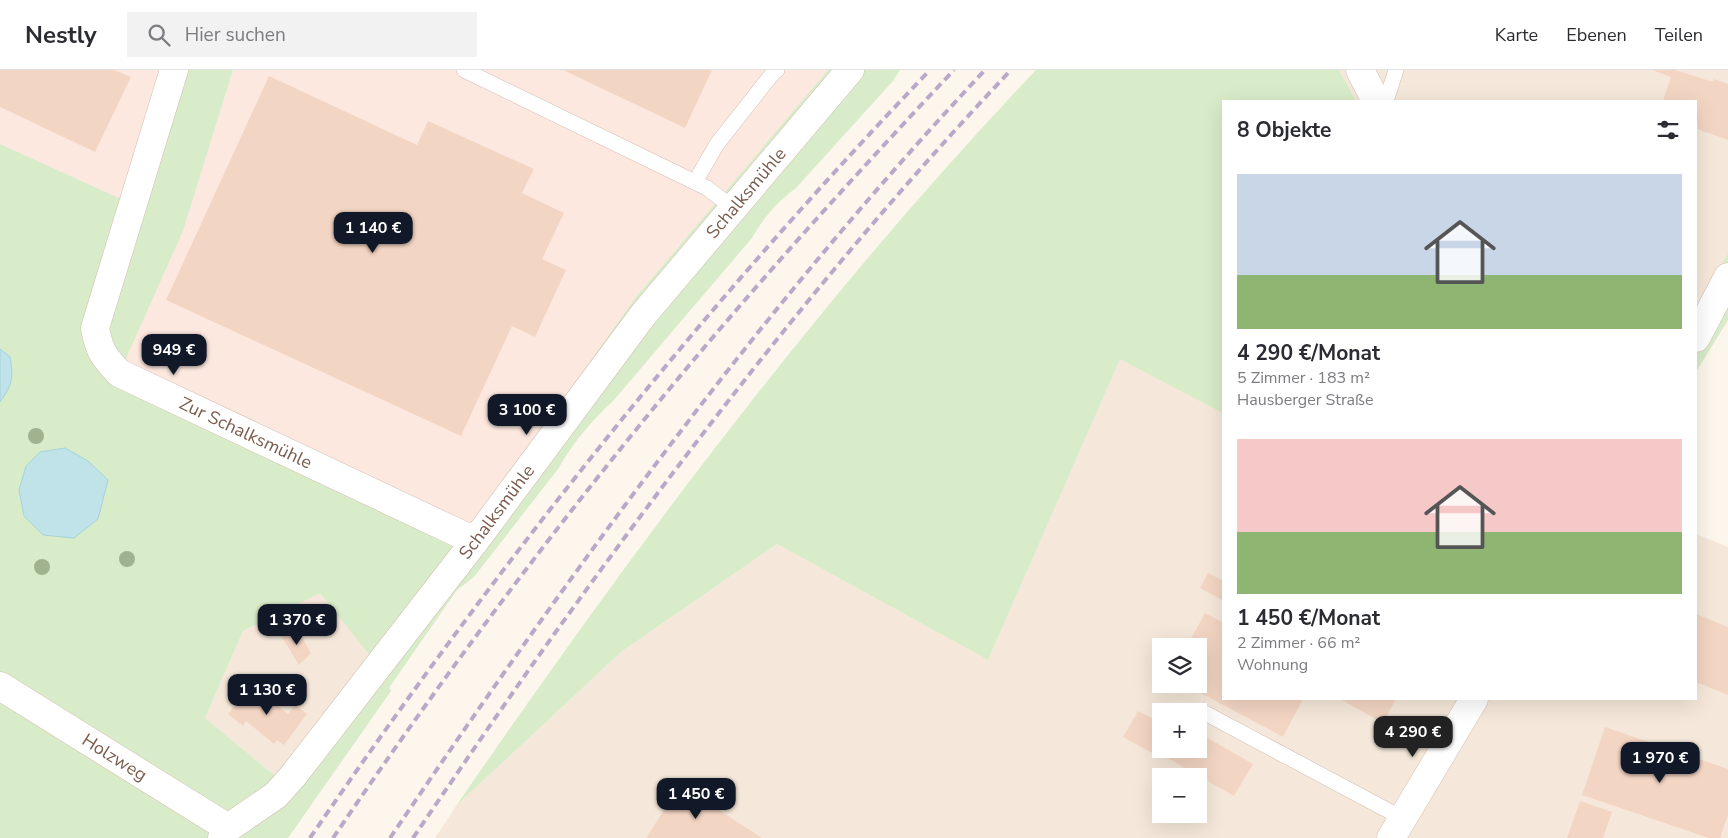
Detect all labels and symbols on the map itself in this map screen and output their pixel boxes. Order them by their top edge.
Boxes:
street label: Schalksmühle [701,142,792,244]
pin: 1 140 € [327,212,419,254]
pin: 949 € [139,334,209,376]
street label: Zur Schalksmühle [175,391,316,474]
pin: 3 100 € [481,394,573,436]
street label: Schalksmühle [453,459,540,564]
pin: 1 370 € [251,604,343,646]
pin: 1 130 € [221,674,313,716]
pin: 4 290 € [1367,716,1459,758]
street label: Holzweg [78,728,152,787]
pin: 1 970 € [1614,742,1706,784]
pin: 1 450 € [650,778,742,820]

